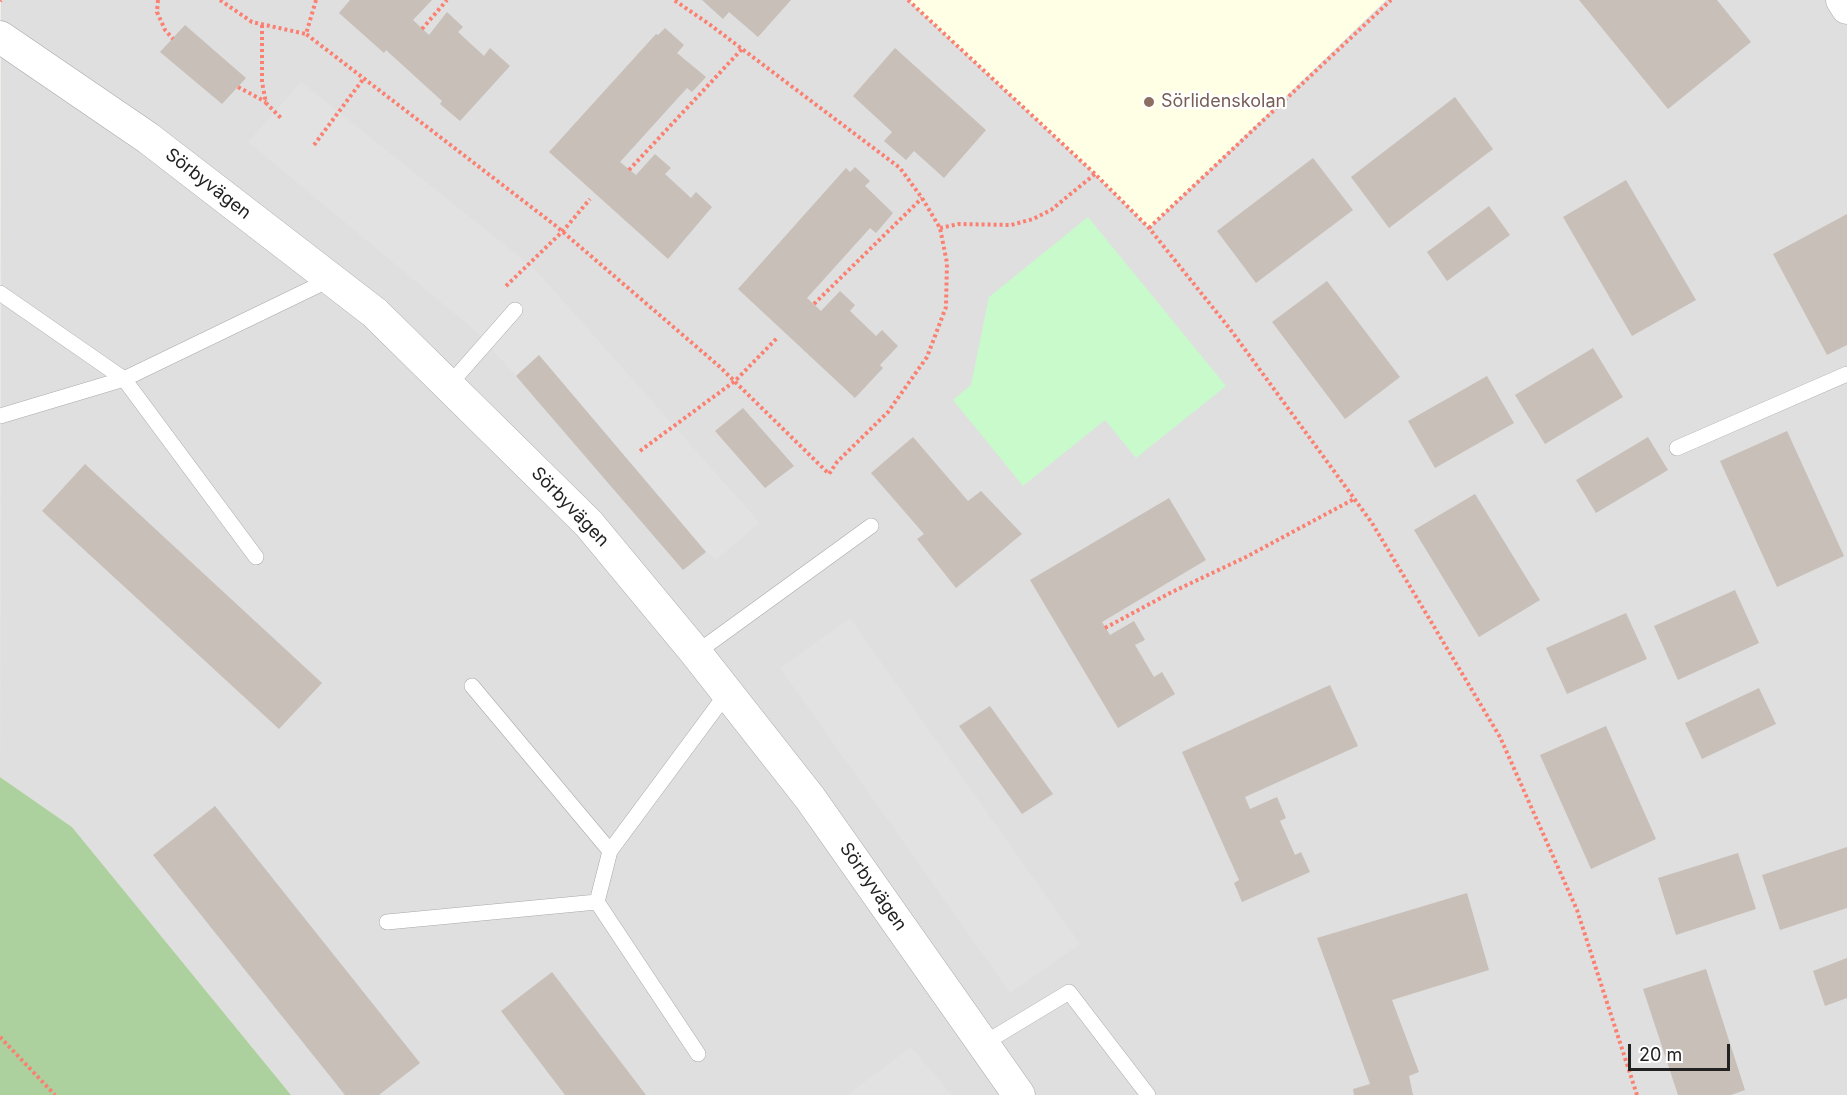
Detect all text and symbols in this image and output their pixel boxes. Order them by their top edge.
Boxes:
place label: Sörlidenskolan [1161,91,1286,113]
marker: Sörlidenskolan [1142,95,1156,109]
street label: Sörbyvägen [161,144,255,224]
street label: Sörbyvägen [527,463,613,551]
street label: Sörbyvägen [835,839,911,935]
scale bar [1631,1032,1733,1070]
text: 20 m [1639,1044,1682,1065]

